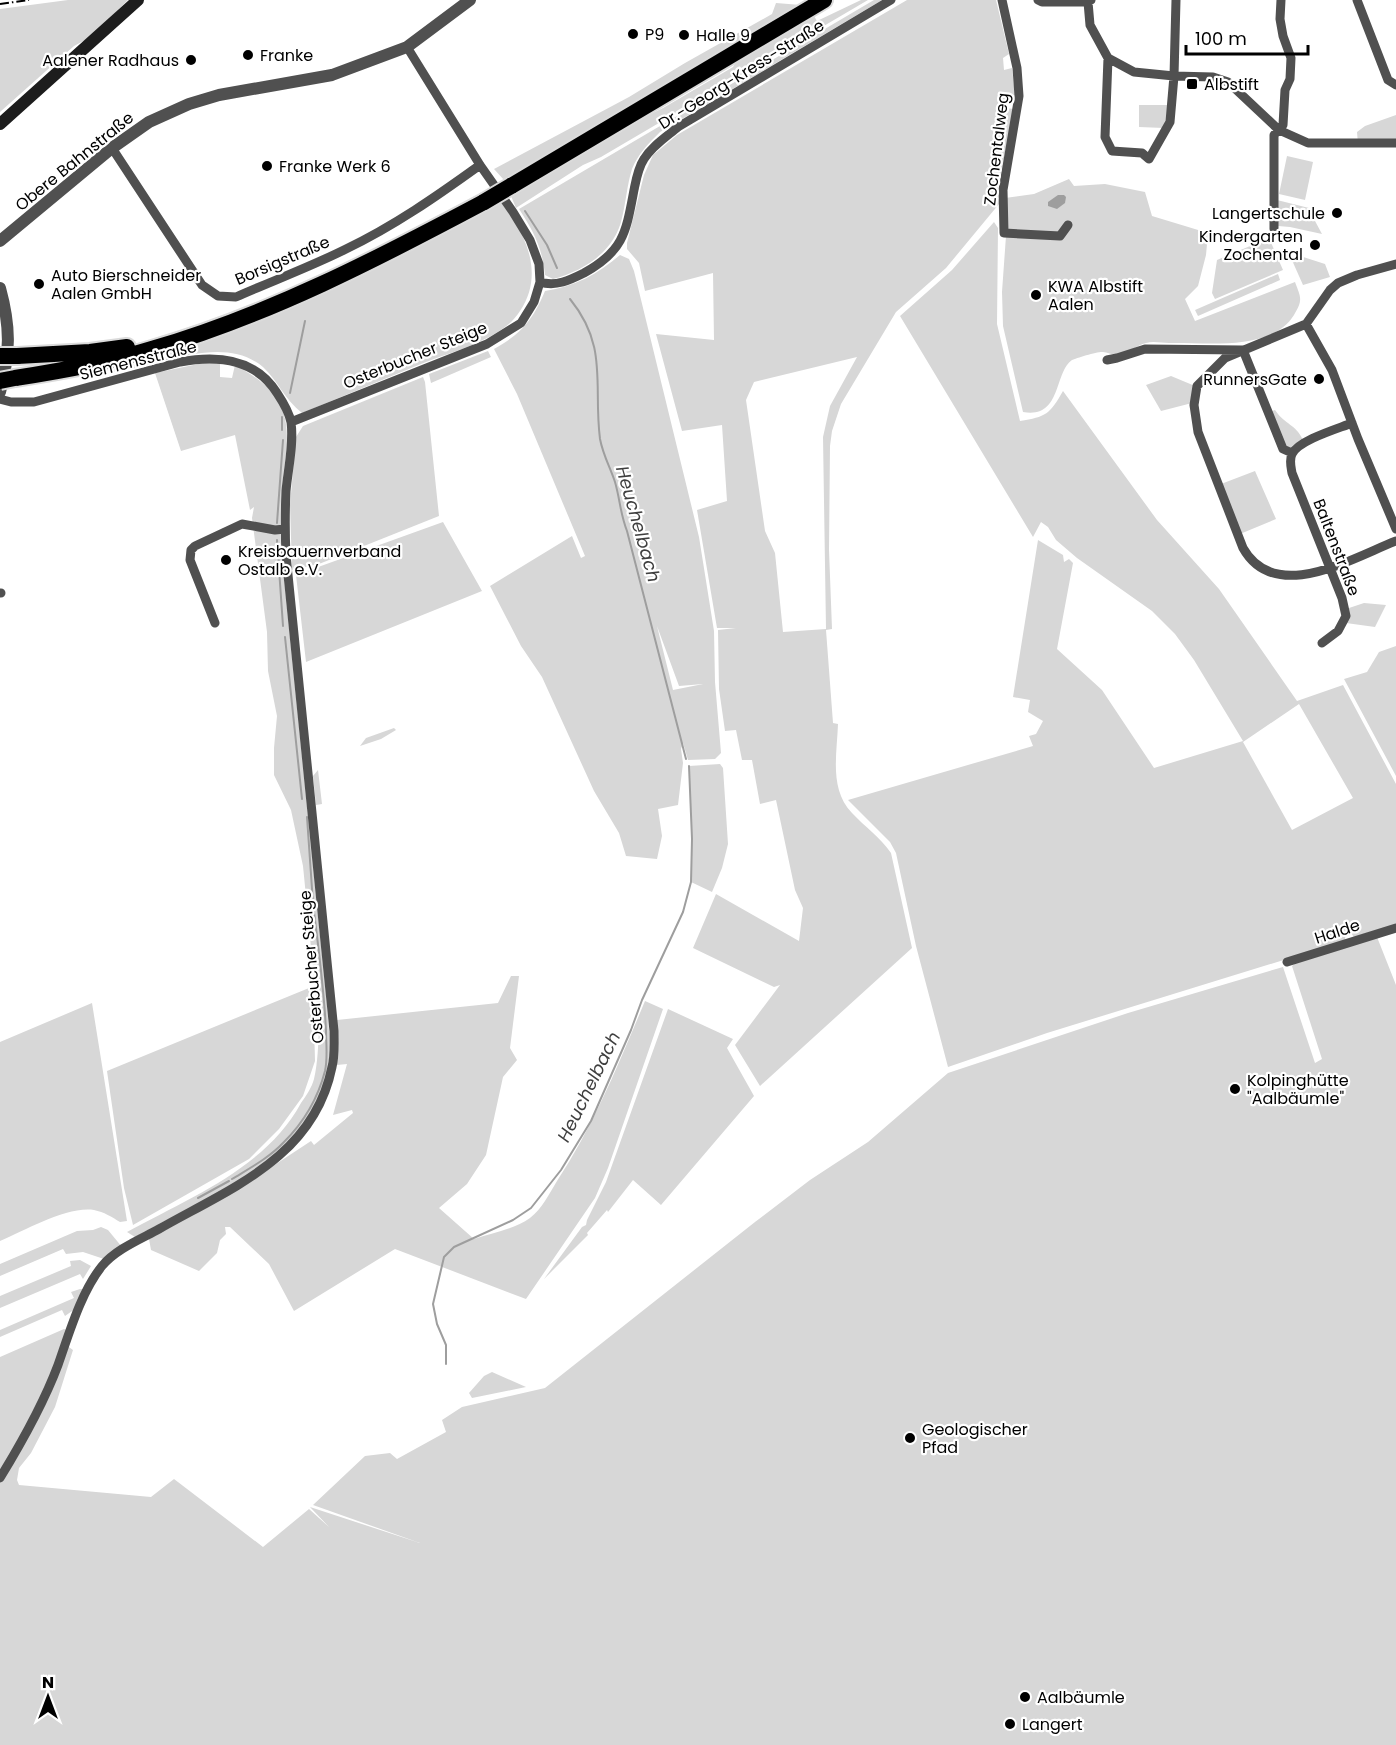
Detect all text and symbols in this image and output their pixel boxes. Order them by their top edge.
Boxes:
street label: Dr.-Georg-Kress-Straße [654,14,829,135]
scale bar [1186,18,1308,56]
place label: P9 [645,23,664,46]
place label: Halle 9 [696,24,750,47]
text: 100 m [1195,26,1247,51]
marker: P9 [626,27,640,41]
marker: Halle 9 [677,28,691,42]
place label: Franke [260,44,313,67]
marker: Franke [241,48,255,62]
place label: Aalener Radhaus [42,49,179,72]
marker: Aalener Radhaus [184,53,198,67]
place label: Albstift [1204,73,1259,96]
marker: Albstift [1185,77,1199,91]
street label: Zochentalweg [978,91,1015,207]
street label: Obere Bahnstraße [10,106,138,216]
place label: Franke Werk 6 [279,155,391,178]
marker: Franke Werk 6 [260,159,274,173]
place label: Langertschule [1212,202,1325,225]
marker: Langertschule [1330,206,1344,220]
place label: Kindergarten Zochental [1199,225,1303,266]
street label: Borsigstraße [231,230,333,291]
marker: Kindergarten Zochental [1308,238,1322,252]
place label: Auto Bierschneider Aalen GmbH [51,264,201,305]
place label: KWA Albstift Aalen [1048,275,1143,316]
marker: Auto Bierschneider Aalen GmbH [32,277,46,291]
marker: KWA Albstift Aalen [1029,288,1043,302]
street label: Osterbucher Steige [340,316,491,395]
street label: Siemensstraße [77,335,199,386]
place label: RunnersGate [1203,368,1307,391]
marker: RunnersGate [1312,372,1326,386]
water label: Heuchelbach [610,463,667,585]
street label: Baltenstraße [1307,495,1366,599]
place label: Kreisbauernverband Ostalb e.V. [238,540,401,581]
marker: Kreisbauernverband Ostalb e.V. [219,553,233,567]
street label: Osterbucher Steige [293,889,330,1044]
street label: Halde [1311,913,1363,950]
water label: Heuchelbach [551,1027,626,1146]
place label: Kolpinghütte "Aalbäumle" [1247,1069,1349,1110]
marker: Kolpinghütte "Aalbäumle" [1228,1082,1242,1096]
place label: Geologischer Pfad [922,1418,1028,1459]
marker: Geologischer Pfad [903,1431,917,1445]
north arrow [18,1667,78,1727]
text: N [42,1671,54,1694]
place label: Aalbäumle [1037,1686,1125,1709]
marker: Aalbäumle [1018,1690,1032,1704]
place label: Langert [1022,1713,1083,1736]
marker: Langert [1003,1717,1017,1731]

